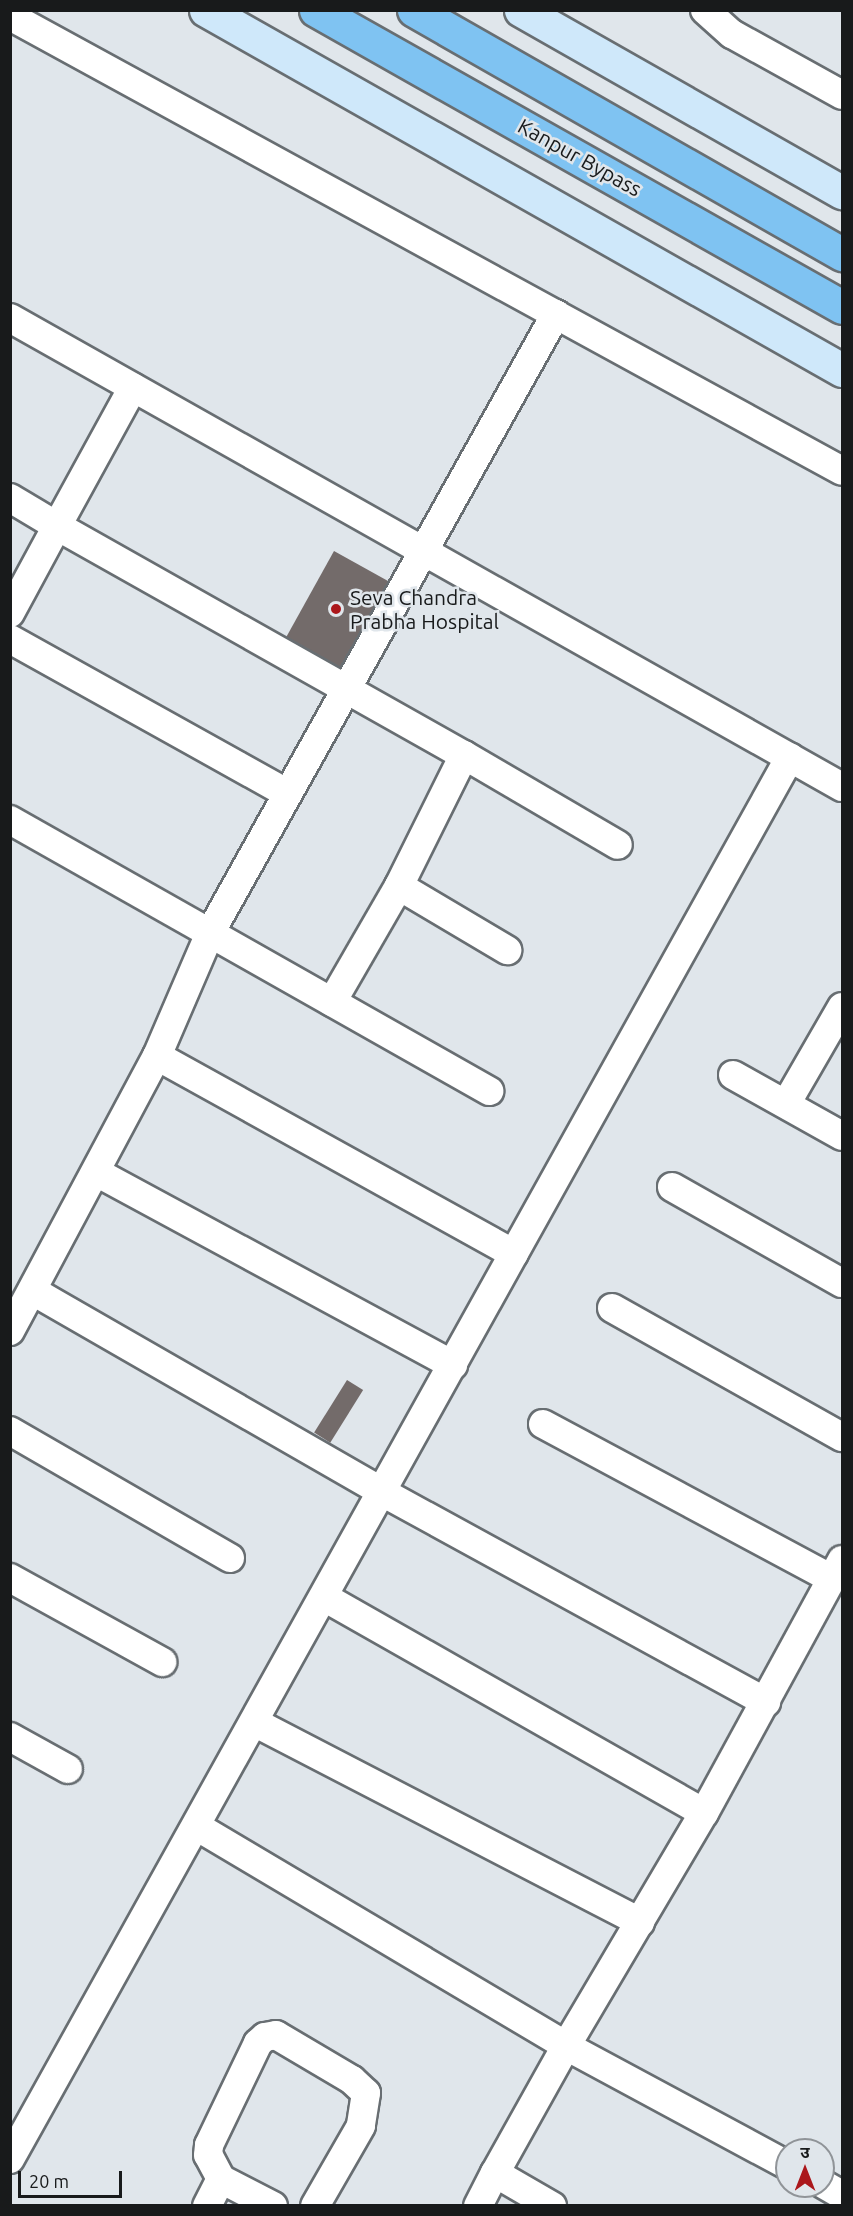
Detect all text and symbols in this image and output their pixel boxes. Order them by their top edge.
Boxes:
street label: Kanpur Bypass [514,113,646,201]
place label: Seva Chandra Prabha Hospital [350,584,499,634]
marker: Seva Chandra Prabha Hospital [327,600,345,618]
north arrow [775,2138,835,2198]
text: उ [800,2143,810,2161]
scale bar [21,2159,124,2197]
text: 20 m [29,2171,69,2191]

